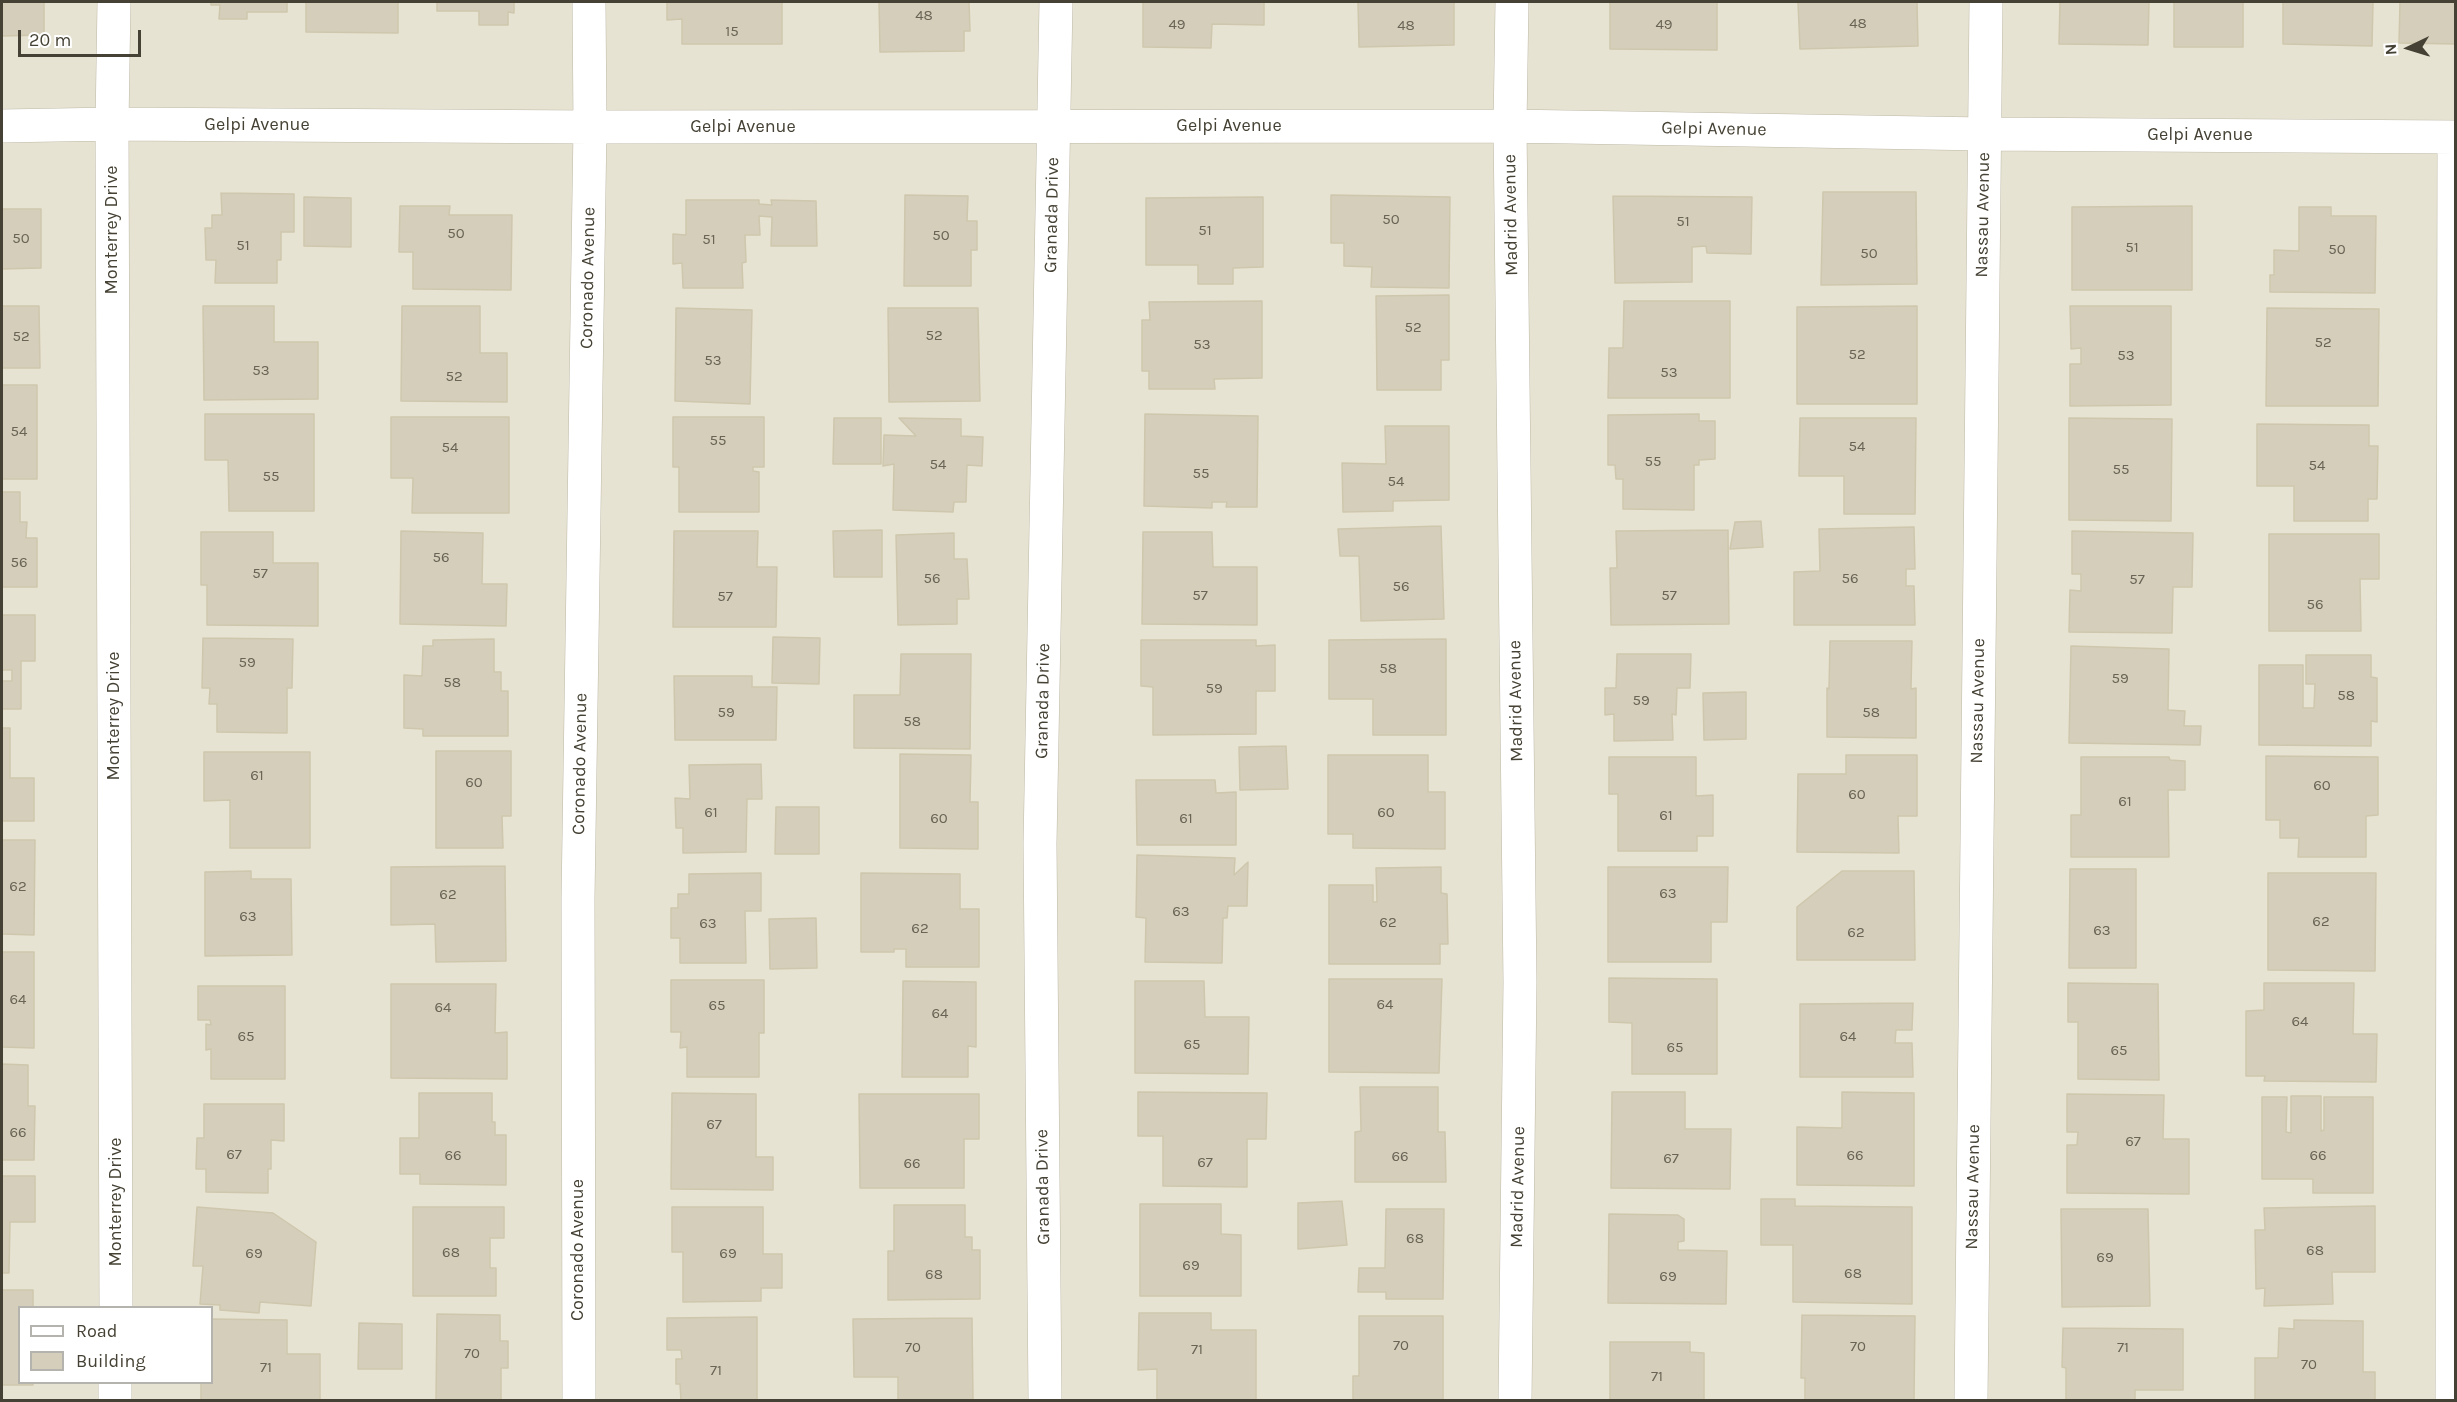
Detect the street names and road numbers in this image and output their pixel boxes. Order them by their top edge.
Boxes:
street label: Gelpi Avenue [204,114,310,136]
street label: Gelpi Avenue [1176,115,1282,137]
street label: Gelpi Avenue [690,116,796,138]
street label: Gelpi Avenue [1661,117,1767,141]
street label: Gelpi Avenue [2147,124,2253,146]
street label: Nassau Avenue [1971,152,1995,278]
street label: Madrid Avenue [1499,154,1523,276]
street label: Granada Drive [1040,157,1064,273]
street label: Monterrey Drive [101,166,123,294]
street label: Coronado Avenue [576,207,600,349]
street label: Nassau Avenue [1966,638,1990,764]
street label: Madrid Avenue [1504,640,1528,762]
street label: Granada Drive [1031,643,1055,759]
street label: Monterrey Drive [103,652,125,780]
street label: Coronado Avenue [568,693,592,835]
street label: Nassau Avenue [1961,1124,1985,1250]
street label: Madrid Avenue [1506,1126,1530,1248]
street label: Granada Drive [1031,1129,1055,1245]
street label: Monterrey Drive [105,1138,127,1266]
street label: Coronado Avenue [567,1179,589,1321]

